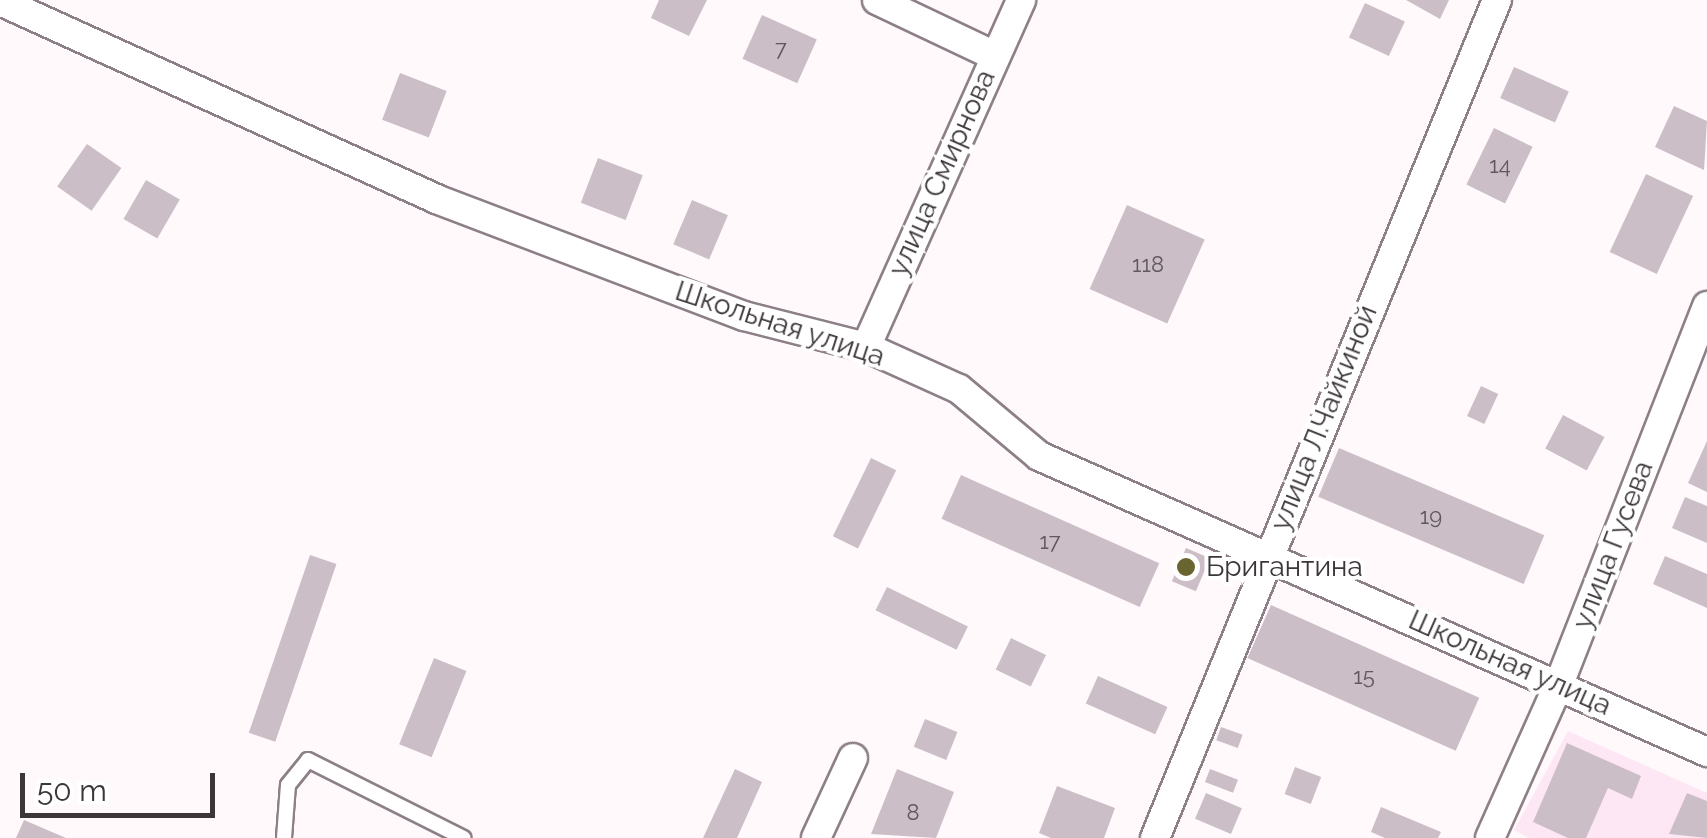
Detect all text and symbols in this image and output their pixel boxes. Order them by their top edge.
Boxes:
house number: 7 [775,36,787,62]
street label: улица Смирнова [881,65,1003,281]
house number: 14 [1489,153,1511,179]
house number: 118 [1132,252,1164,278]
street label: Школьная улица [671,274,889,374]
street label: улица Л.Чайкиной [1263,300,1385,536]
street label: улица Гусева [1566,456,1660,634]
house number: 19 [1420,504,1442,530]
house number: 17 [1039,529,1061,555]
place label: Бригантина [1206,550,1363,584]
marker: Бригантина [1175,556,1197,578]
street label: Школьная улица [1403,603,1617,723]
house number: 15 [1353,664,1375,690]
scale bar [25,753,220,815]
text: 50 m [37,773,107,808]
house number: 8 [906,800,920,826]

